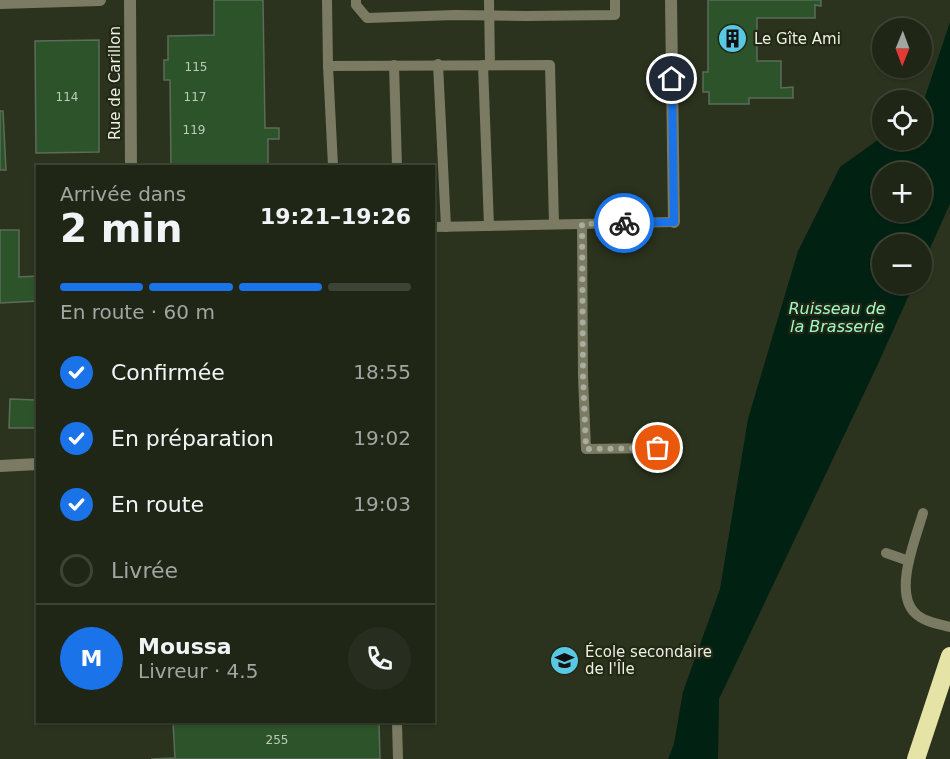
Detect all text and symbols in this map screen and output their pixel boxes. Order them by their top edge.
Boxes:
north arrow [872,18,932,78]
map controls [872,18,932,294]
building icon: Le Gîte Ami [717,23,749,55]
street label: Rue de Carillon [106,26,124,140]
place label: Le Gîte Ami [754,30,841,48]
pin [646,53,697,104]
house number: 115 [185,60,207,74]
icon: home [655,62,688,95]
house number: 114 [56,90,78,104]
house number: 117 [184,90,206,104]
button: locate [872,90,932,150]
house number: 119 [183,123,205,137]
button: + [872,162,932,222]
text: Arrivée dans [60,182,186,206]
courier [594,193,654,253]
text: 19:21–19:26 [260,204,411,229]
text: 2 min [60,206,182,251]
icon: bike [608,207,641,240]
button: − [872,234,932,294]
water label: Ruisseau de la Brasserie [788,299,886,336]
text: En route · 60 m [60,300,215,324]
icon: check [60,356,93,389]
text: Confirmée [111,360,225,385]
text: 18:55 [353,360,411,384]
icon: check [60,422,93,455]
pin [632,422,683,473]
text: En préparation [111,426,274,451]
text: 19:02 [353,426,411,450]
icon: bag [641,431,674,464]
icon: check [60,488,93,521]
text: En route [111,492,204,517]
text: 19:03 [353,492,411,516]
text: Livrée [111,558,178,583]
button: phone [348,627,411,690]
text: Moussa [138,634,232,659]
place label: École secondaire de l'Île [585,642,712,678]
school or university icon: École secondaire de l'Île [548,645,580,677]
text: M [81,646,102,671]
text: Livreur · 4.5 [138,659,258,683]
house number: 255 [266,733,288,747]

